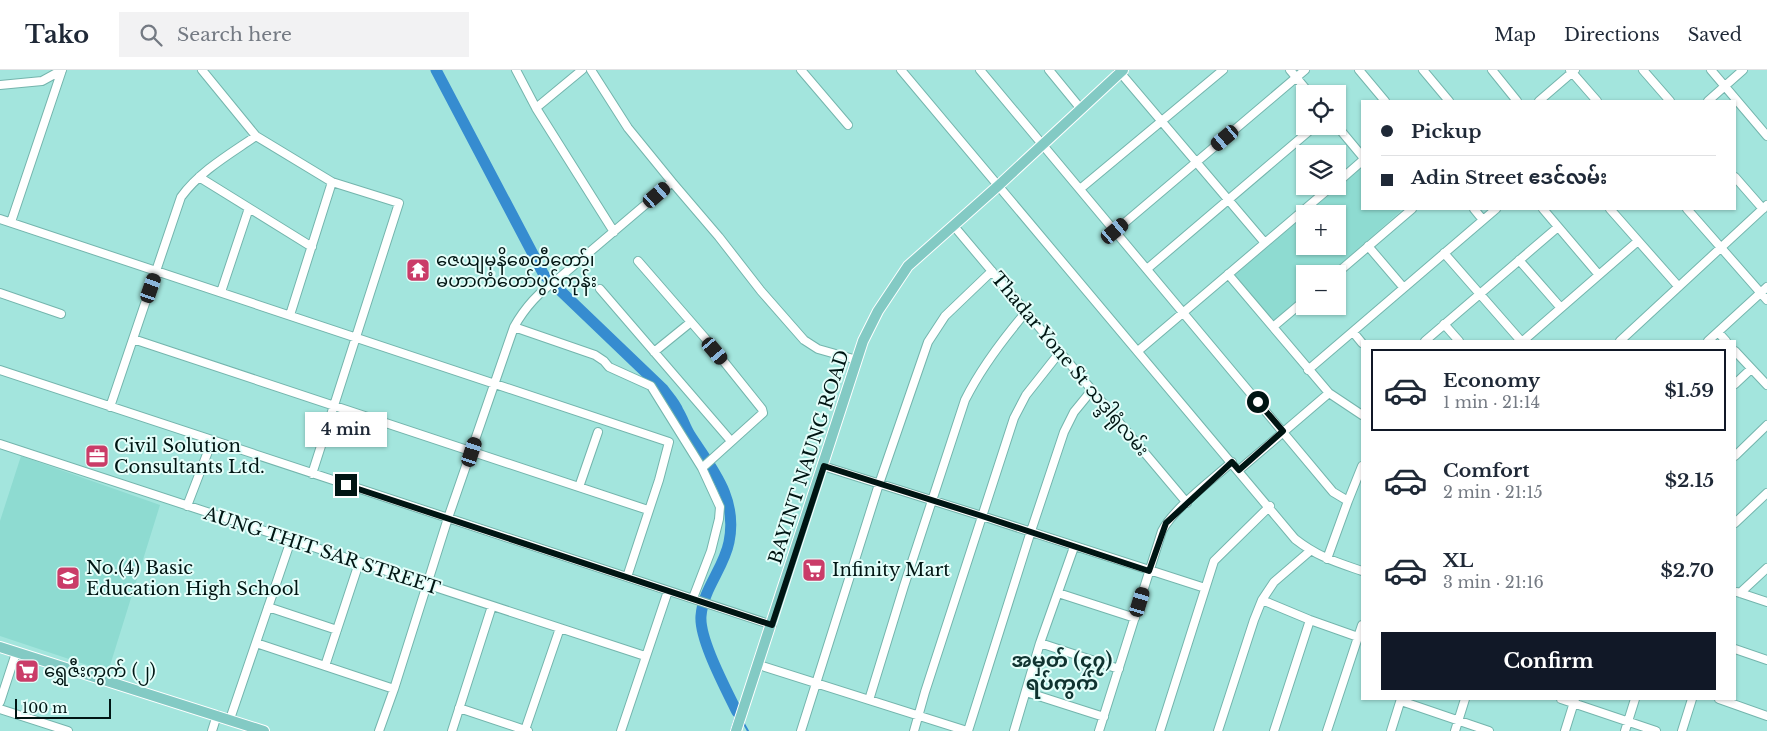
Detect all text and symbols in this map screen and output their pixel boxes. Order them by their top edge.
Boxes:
search box [119,12,469,57]
text: Tako [25,20,89,49]
icon: search [137,21,165,49]
text: Search here [177,23,292,46]
text: Map [1494,24,1536,46]
text: Directions [1564,24,1660,46]
text: Saved [1688,24,1742,46]
map controls [1296,85,1346,315]
button: locate [1296,85,1346,135]
text: Pickup [1411,120,1482,143]
car [1208,123,1241,153]
button: layers [1296,145,1346,195]
text: Adin Street ဧဒင်လမ်း [1411,166,1607,189]
car [640,179,673,211]
button: + [1296,205,1346,255]
car [1098,216,1131,246]
place label: ဇေယျမုနိစေတီတော်၊ မဟာကံတော်ပွင့်ကုန်း [436,246,597,296]
temple icon: ဇေယျမုနိစေတီတော်၊ မဟာကံတော်ပွင့်ကုန်း [405,257,431,283]
button: − [1296,265,1346,315]
street label: Thadar Yone St သဒ္ဒါရုံလမ်း [983,266,1155,463]
car [139,271,162,305]
car [699,335,730,367]
street label: BAYINT NAUNG ROAD [764,347,854,567]
icon: car [1383,368,1428,413]
text: Economy [1443,369,1540,392]
text: $1.59 [1664,379,1714,402]
route start [1247,391,1269,413]
text: 1 min · 21:14 [1443,392,1540,412]
callout: 4 min [305,412,387,448]
text: 4 min [321,419,371,439]
place label: Civil Solution Consultants Ltd. [114,435,265,478]
car [460,435,483,469]
office icon: Civil Solution Consultants Ltd. [84,443,110,469]
icon: car [1383,458,1428,503]
text: Comfort [1443,459,1530,482]
text: $2.15 [1665,469,1714,492]
route end [335,474,357,496]
text: 2 min · 21:15 [1443,482,1543,502]
street label: AUNG THIT SAR STREET [200,502,443,600]
icon: car [1383,548,1428,593]
text: XL [1443,549,1473,572]
place label: No.(4) Basic Education High School [86,557,299,600]
supermarket icon: Infinity Mart [801,557,827,583]
place label: Infinity Mart [832,559,950,581]
text: $2.70 [1661,559,1714,582]
school or university icon: No.(4) Basic Education High School [55,565,81,591]
text: 3 min · 21:16 [1443,572,1544,592]
car [1128,585,1151,619]
button: Confirm [1381,632,1716,690]
district label: အမှတ် (၄၇) ရပ်ကွက် [1012,647,1113,699]
place label: ရွှေဇီးကွက် (၂) [44,657,156,686]
supermarket icon: ရွှေဇီးကွက် (၂) [14,658,40,684]
scale bar [15,696,111,719]
text: 100 m [22,699,67,717]

